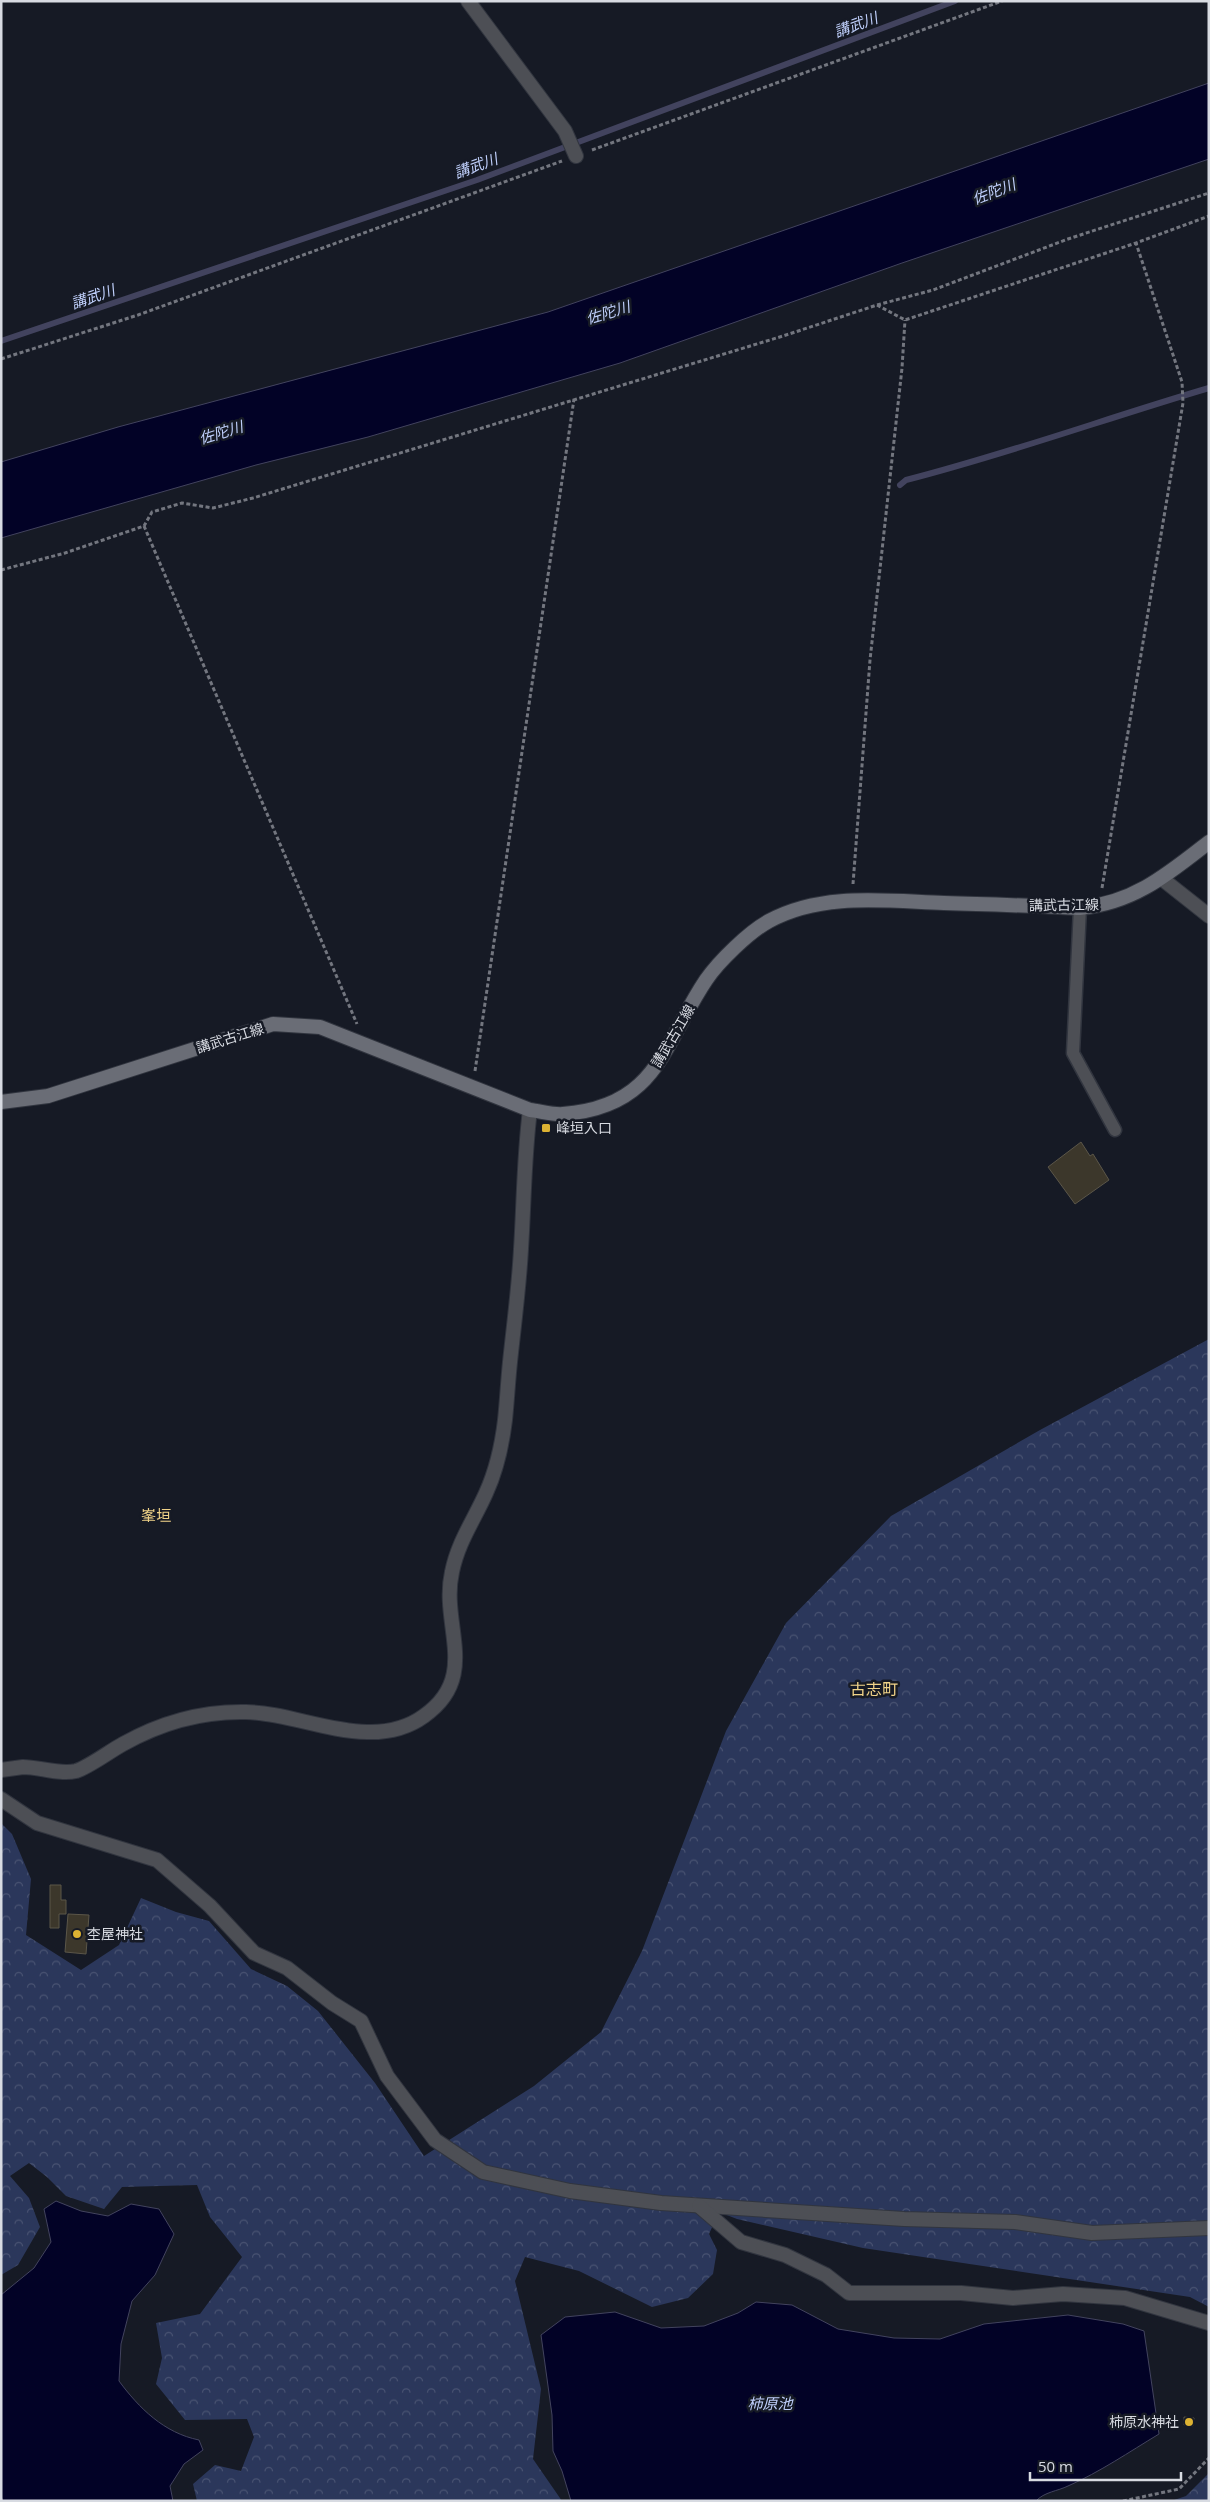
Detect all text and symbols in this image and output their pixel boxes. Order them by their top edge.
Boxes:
water label: 講武川 [831,6,882,41]
water label: 講武川 [451,147,502,182]
water label: 佐陀川 [969,173,1020,208]
water label: 講武川 [68,279,119,313]
water label: 佐陀川 [583,295,634,328]
water label: 佐陀川 [196,415,247,448]
street label: 講武古江線 [1029,894,1099,915]
street label: 講武古江線 [646,1001,699,1071]
street label: 講武古江線 [194,1018,266,1057]
place label: 峰垣入口 [556,1118,612,1137]
marker: 峰垣入口 [540,1122,552,1134]
district label: 峯垣 [141,1505,171,1525]
district label: 古志町 [850,1678,898,1700]
place label: 杢屋神社 [87,1924,143,1943]
marker: 杢屋神社 [71,1928,83,1940]
water label: 柿原池 [747,2393,794,2413]
place label: 柿原水神社 [1109,2412,1179,2431]
marker: 柿原水神社 [1183,2416,1195,2428]
scale bar [1030,2450,1181,2482]
text: 50 m [1038,2456,1073,2476]

